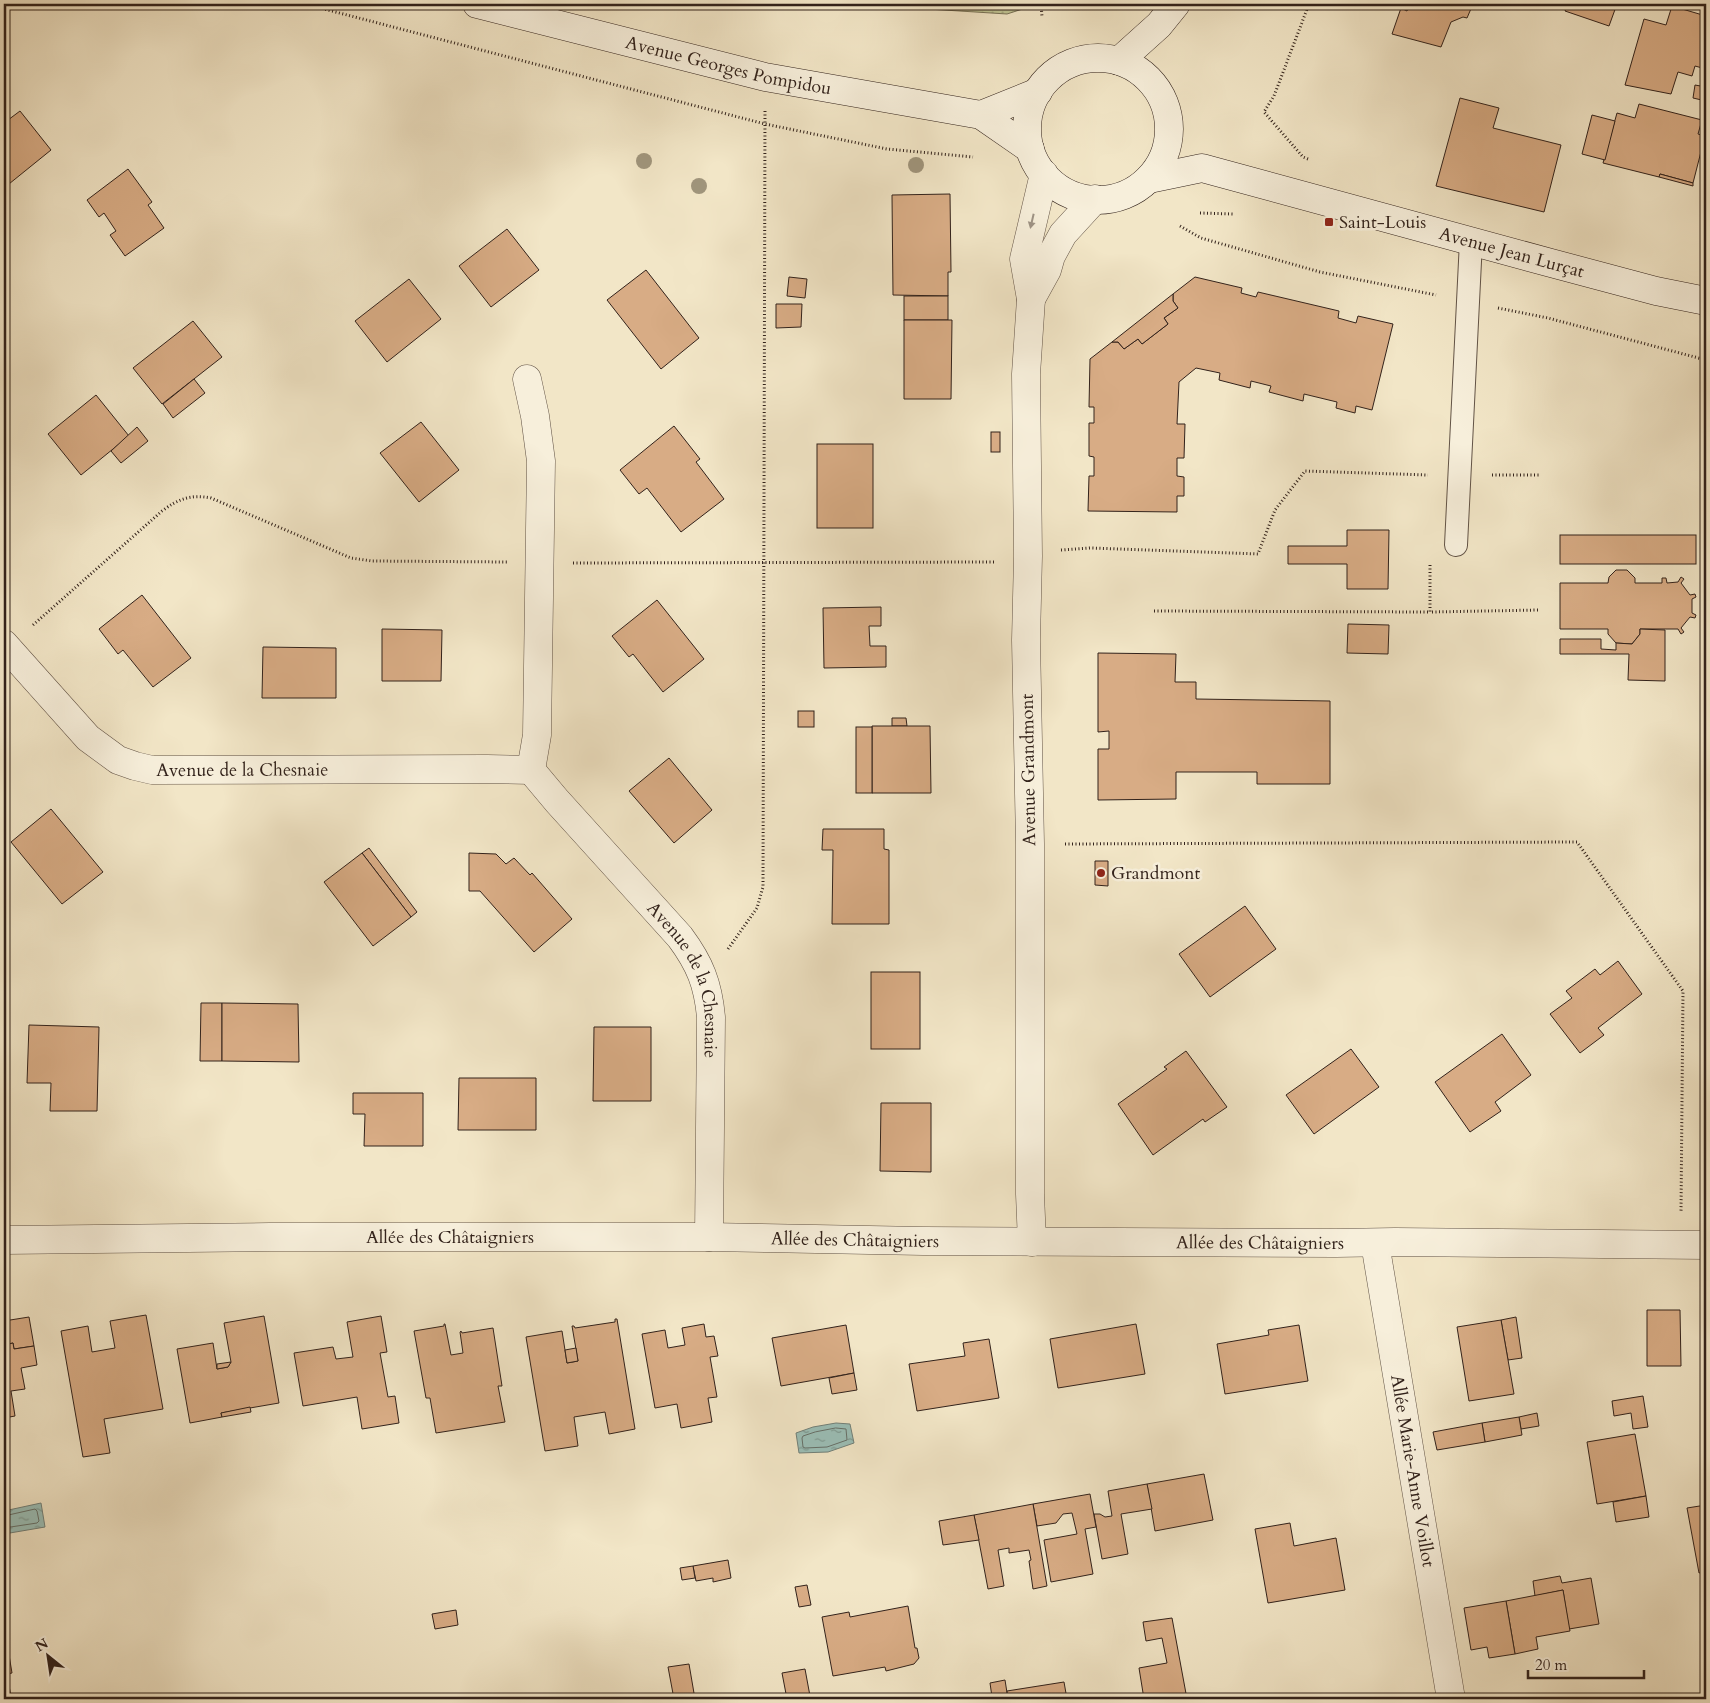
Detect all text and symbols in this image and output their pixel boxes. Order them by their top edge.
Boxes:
street label: Avenue Georges Pompidou [623,30,833,101]
place label: Saint-Louis [1339,210,1426,235]
one-way arrow [1028,214,1036,229]
marker: Saint-Louis [1323,216,1335,228]
street label: Avenue Jean Lurçat [1436,221,1587,284]
street label: Avenue Grandmont [1015,693,1042,846]
street label: Avenue de la Chesnaie [156,757,328,783]
place label: Grandmont [1111,861,1201,886]
marker: Grandmont [1095,867,1107,879]
street label: Avenue de la Chesnaie [641,896,723,1058]
street label: Allée des Châtaigniers [366,1225,534,1250]
street label: Allée des Châtaigniers [771,1226,939,1254]
street label: Allée des Châtaigniers [1176,1230,1344,1256]
street label: Allée Marie-Anne Voillot [1384,1373,1441,1569]
north arrow [22,1630,72,1680]
text: N [32,1634,52,1656]
scale bar [1528,1648,1644,1680]
text: 20 m [1535,1655,1567,1675]

